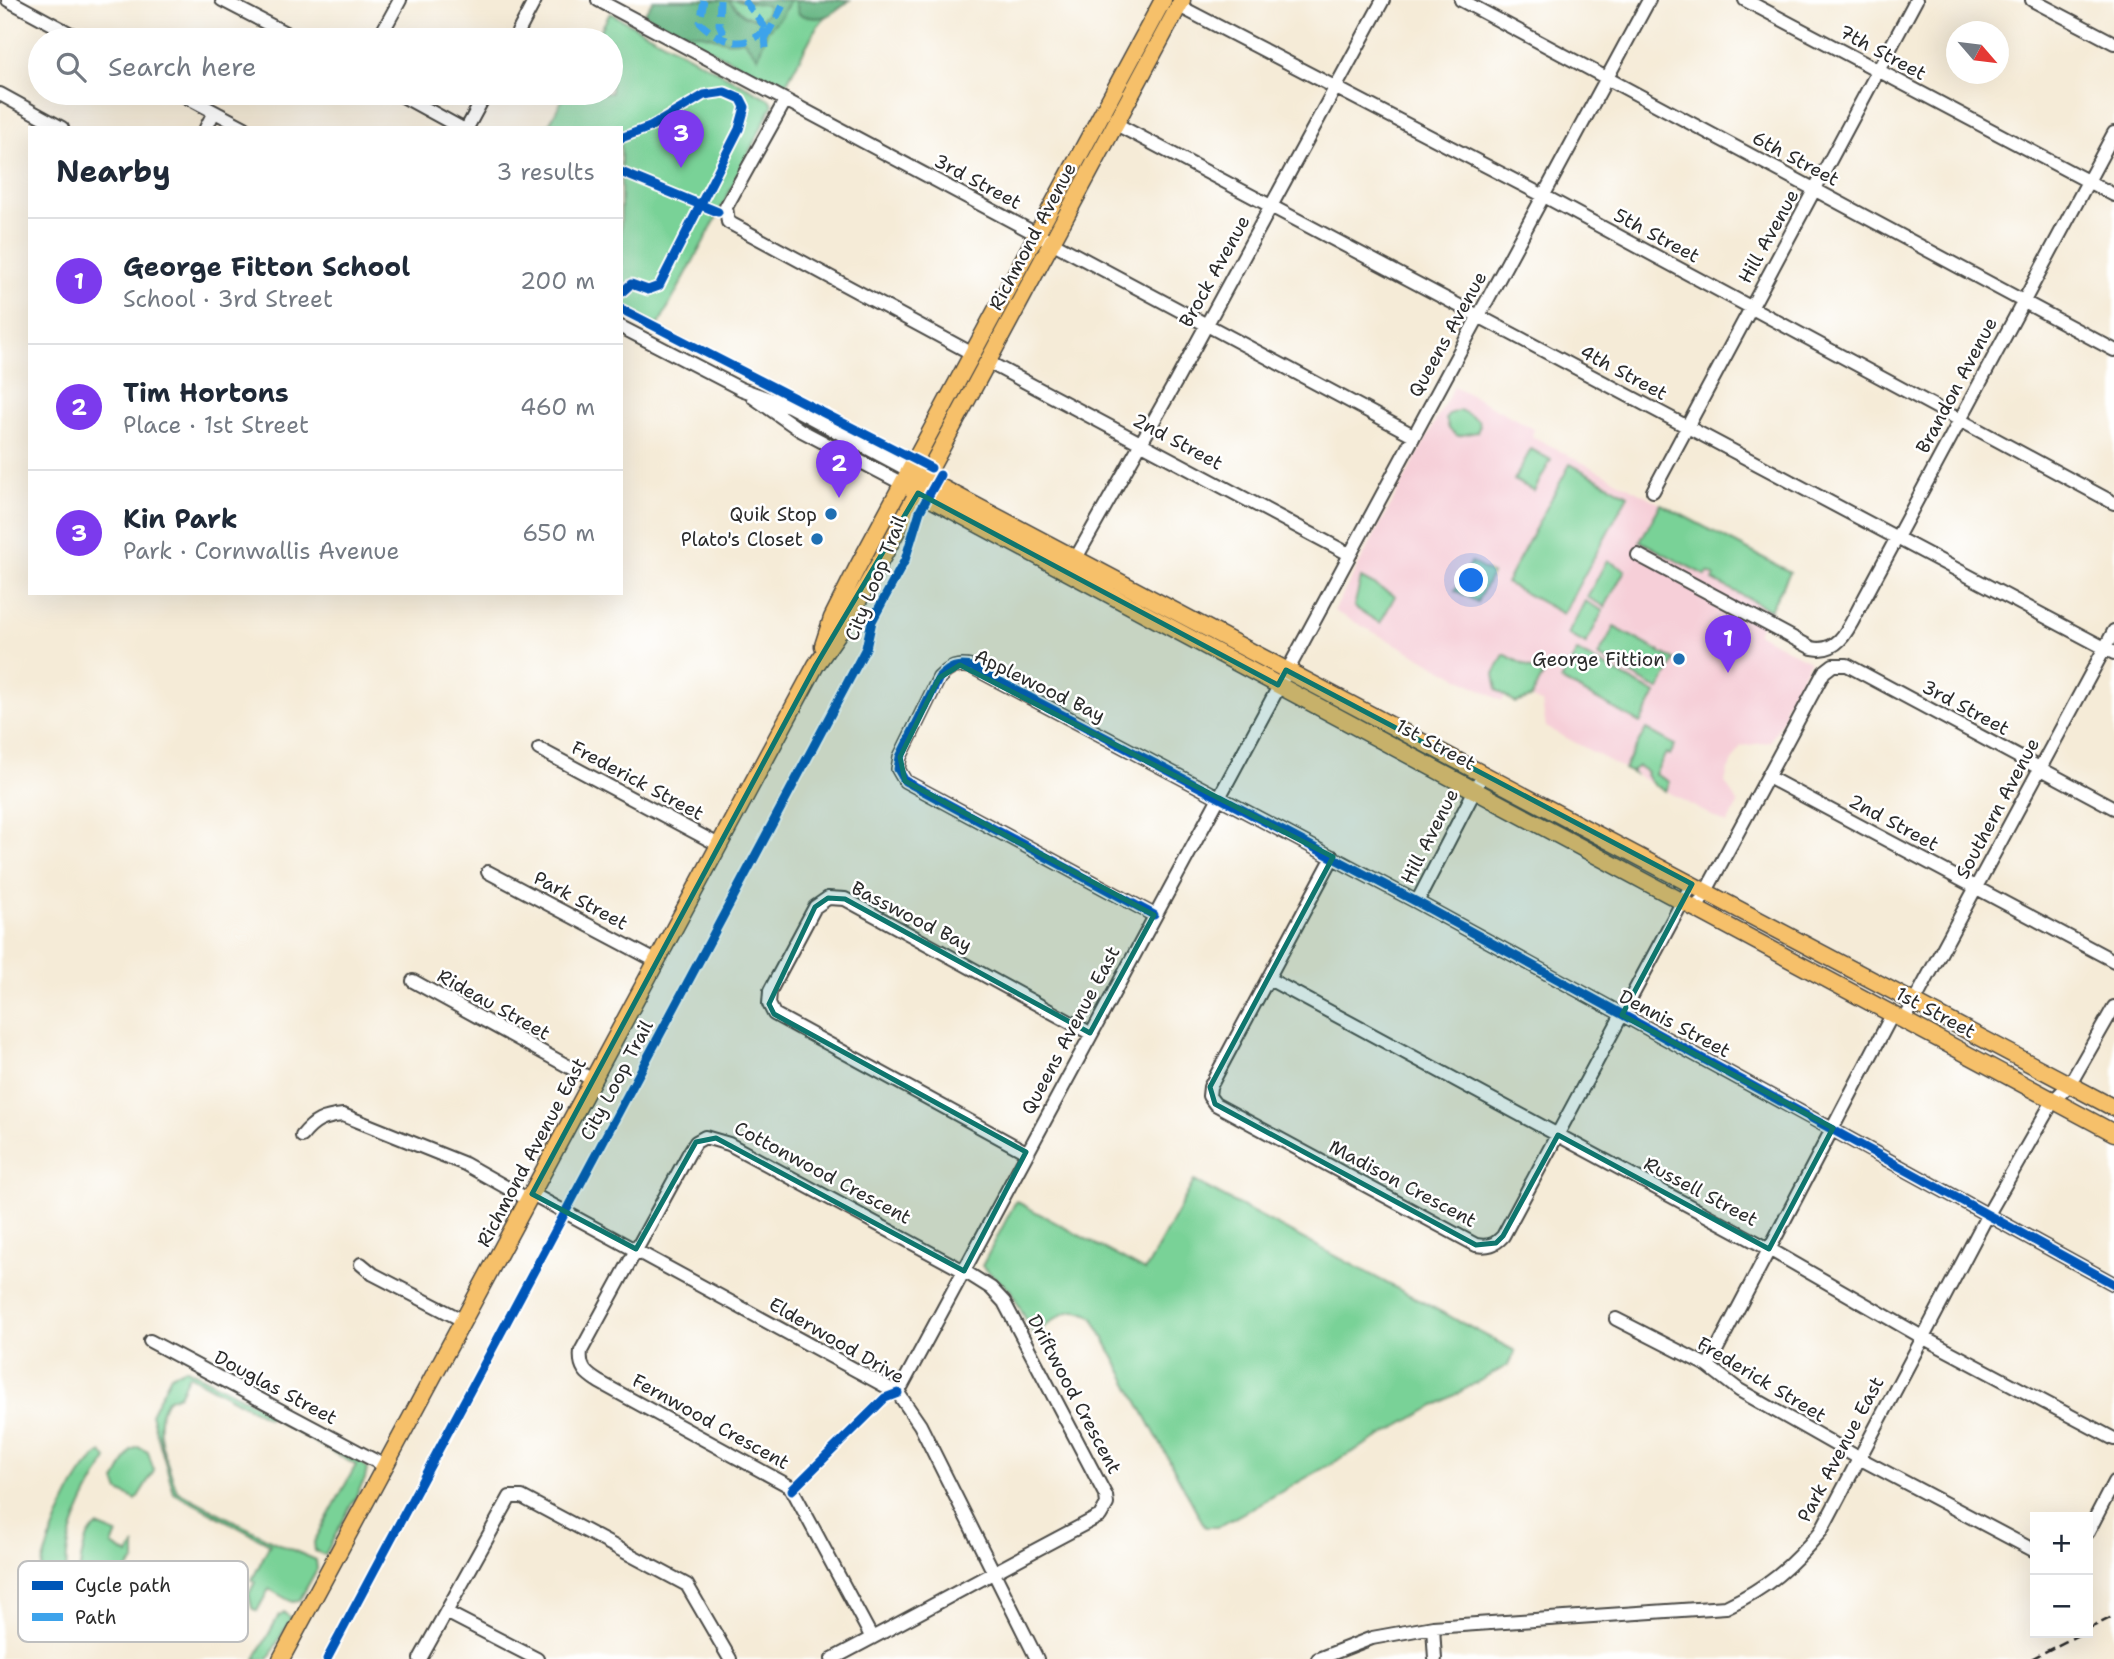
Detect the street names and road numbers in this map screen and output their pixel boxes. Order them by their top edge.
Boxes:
street label: 7th Street [1835,19,1931,86]
street label: 6th Street [1748,125,1844,192]
street label: 3rd Street [930,148,1026,215]
street label: Richmond Avenue [983,158,1082,314]
street label: Hill Avenue [1732,185,1805,288]
street label: 5th Street [1609,202,1704,269]
street label: Brock Avenue [1173,211,1255,332]
street label: Queens Avenue [1403,267,1492,402]
street label: Brandon Avenue [1910,313,2003,458]
street label: 4th Street [1576,339,1672,406]
street label: 2nd Street [1128,407,1227,476]
street label: City Loop Trail [839,512,912,644]
street label: Applewood Bay [970,643,1109,728]
street label: 3rd Street [1918,674,2014,741]
street label: 1st Street [1392,713,1480,776]
street label: Southern Avenue [1950,733,2045,883]
street label: Frederick Street [567,735,708,826]
street label: Hill Avenue [1395,784,1464,888]
street label: 2nd Street [1844,788,1943,857]
street label: Park Street [529,865,632,936]
street label: Basswood Bay [847,875,976,958]
street label: Queens Avenue East [1015,942,1125,1119]
street label: Rideau Street [433,963,555,1046]
street label: 1st Street [1892,981,1980,1044]
street label: Dennis Street [1615,984,1735,1063]
street label: City Loop Trail [574,1015,659,1145]
street label: Richmond Avenue East [471,1053,592,1251]
street label: Cottonwood Crescent [730,1115,916,1230]
street label: Madison Crescent [1325,1134,1481,1233]
street label: Russell Street [1639,1151,1762,1232]
street label: Elderwood Drive [764,1291,909,1389]
street label: Driftwood Crescent [1022,1310,1127,1478]
street label: Frederick Street [1693,1331,1831,1428]
street label: Douglas Street [210,1345,341,1430]
street label: Fernwood Crescent [628,1368,794,1475]
street label: Park Avenue East [1792,1372,1889,1526]

